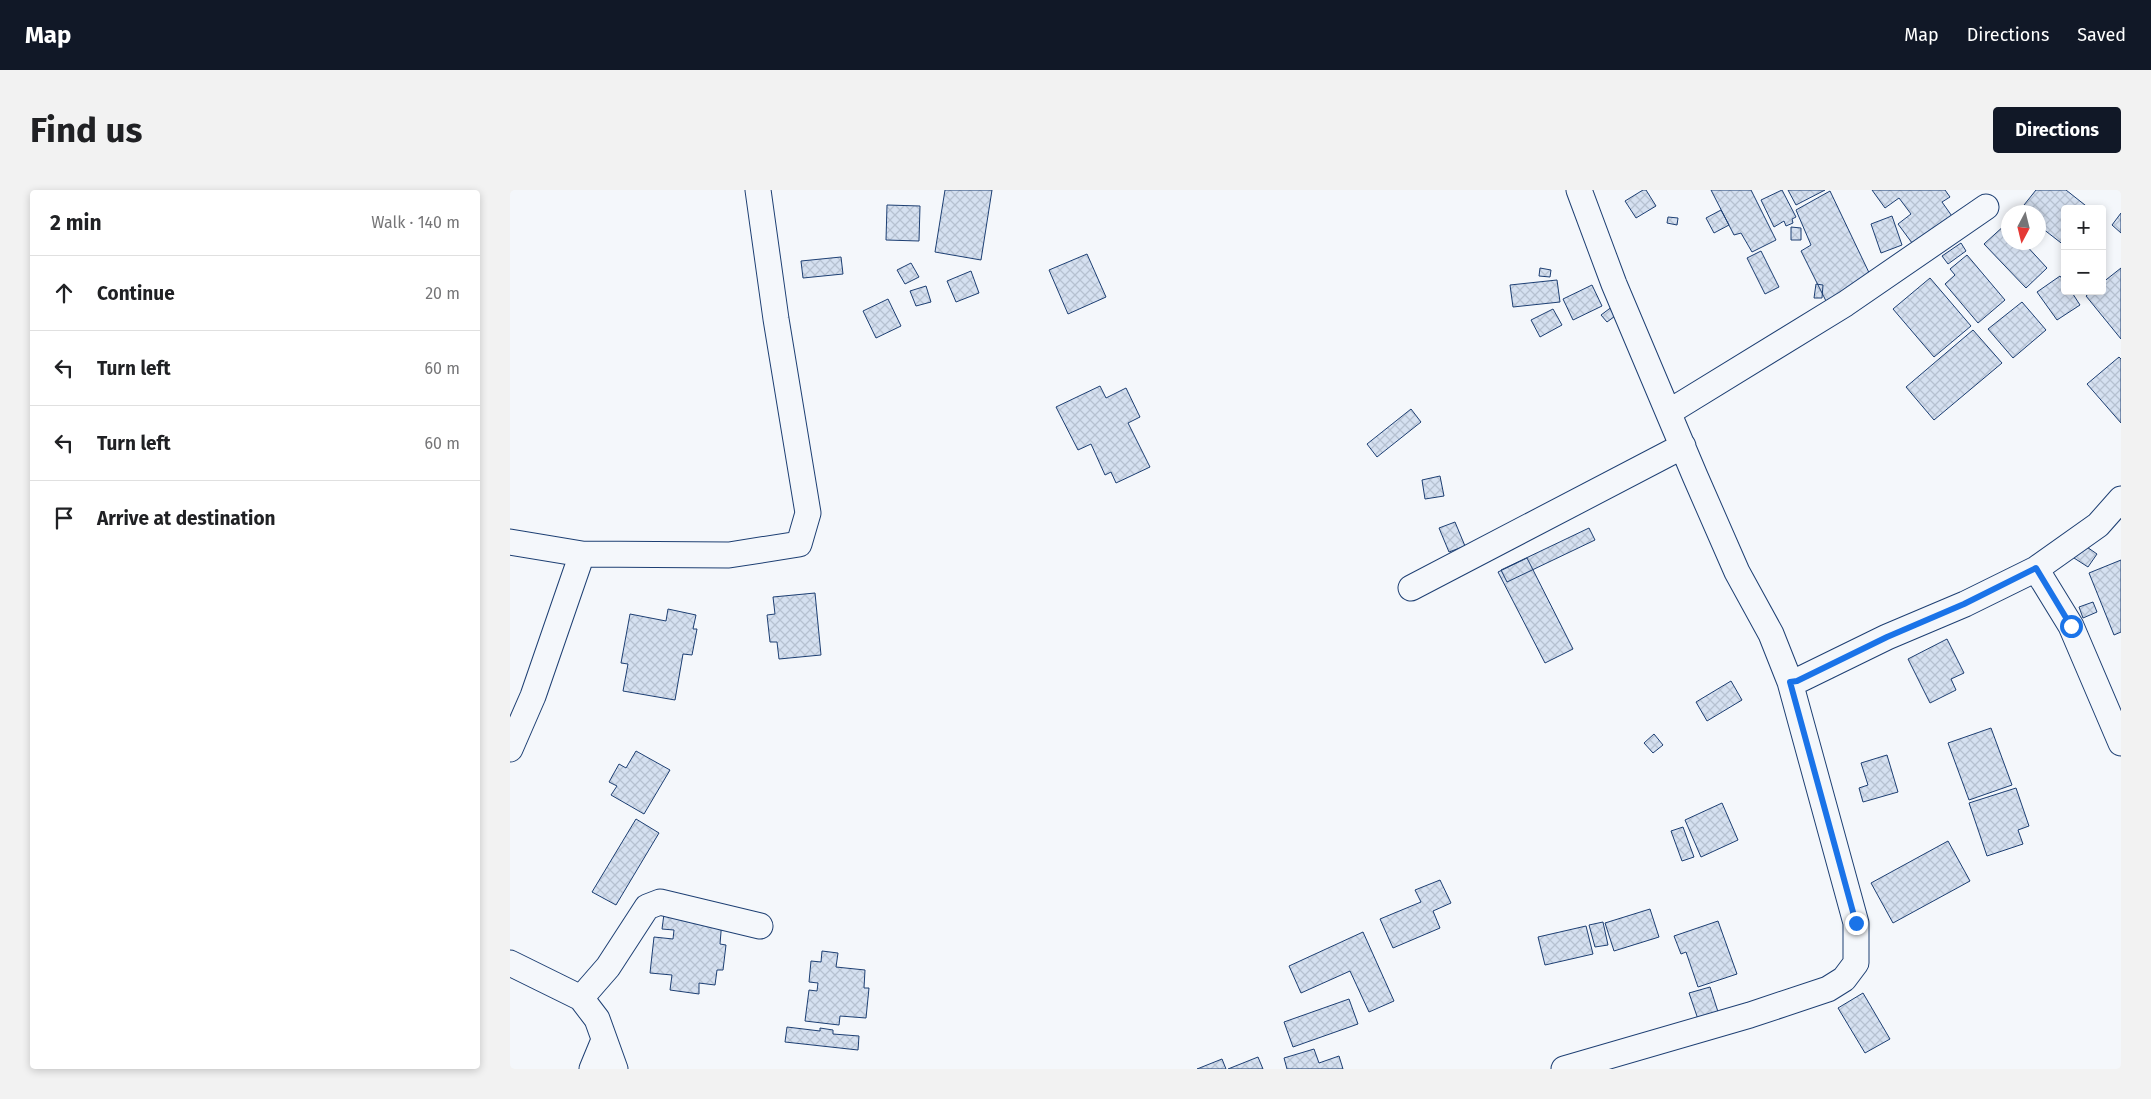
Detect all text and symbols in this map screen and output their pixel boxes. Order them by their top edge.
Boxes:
text: Map [25,21,71,49]
text: Map [1904,24,1939,46]
text: Directions [1967,24,2049,46]
text: Saved [2077,24,2126,46]
button: Directions [1993,107,2121,153]
text: Find us [30,109,142,151]
north arrow [2001,205,2046,250]
map controls [2061,205,2106,295]
button: + [2061,205,2106,250]
text: 2 min [50,210,102,236]
text: Walk · 140 m [371,213,460,232]
button: − [2061,250,2106,295]
icon: ahead [50,279,78,307]
text: Continue [97,282,175,305]
text: 20 m [425,284,460,303]
icon: left [50,354,78,382]
text: Turn left [97,357,171,380]
text: 60 m [425,359,460,378]
icon: left [50,429,78,457]
text: Turn left [97,432,171,455]
text: 60 m [425,434,460,453]
icon: arrive [50,504,78,532]
text: Arrive at destination [97,507,276,530]
route start [2060,615,2083,638]
route end [1845,912,1868,935]

